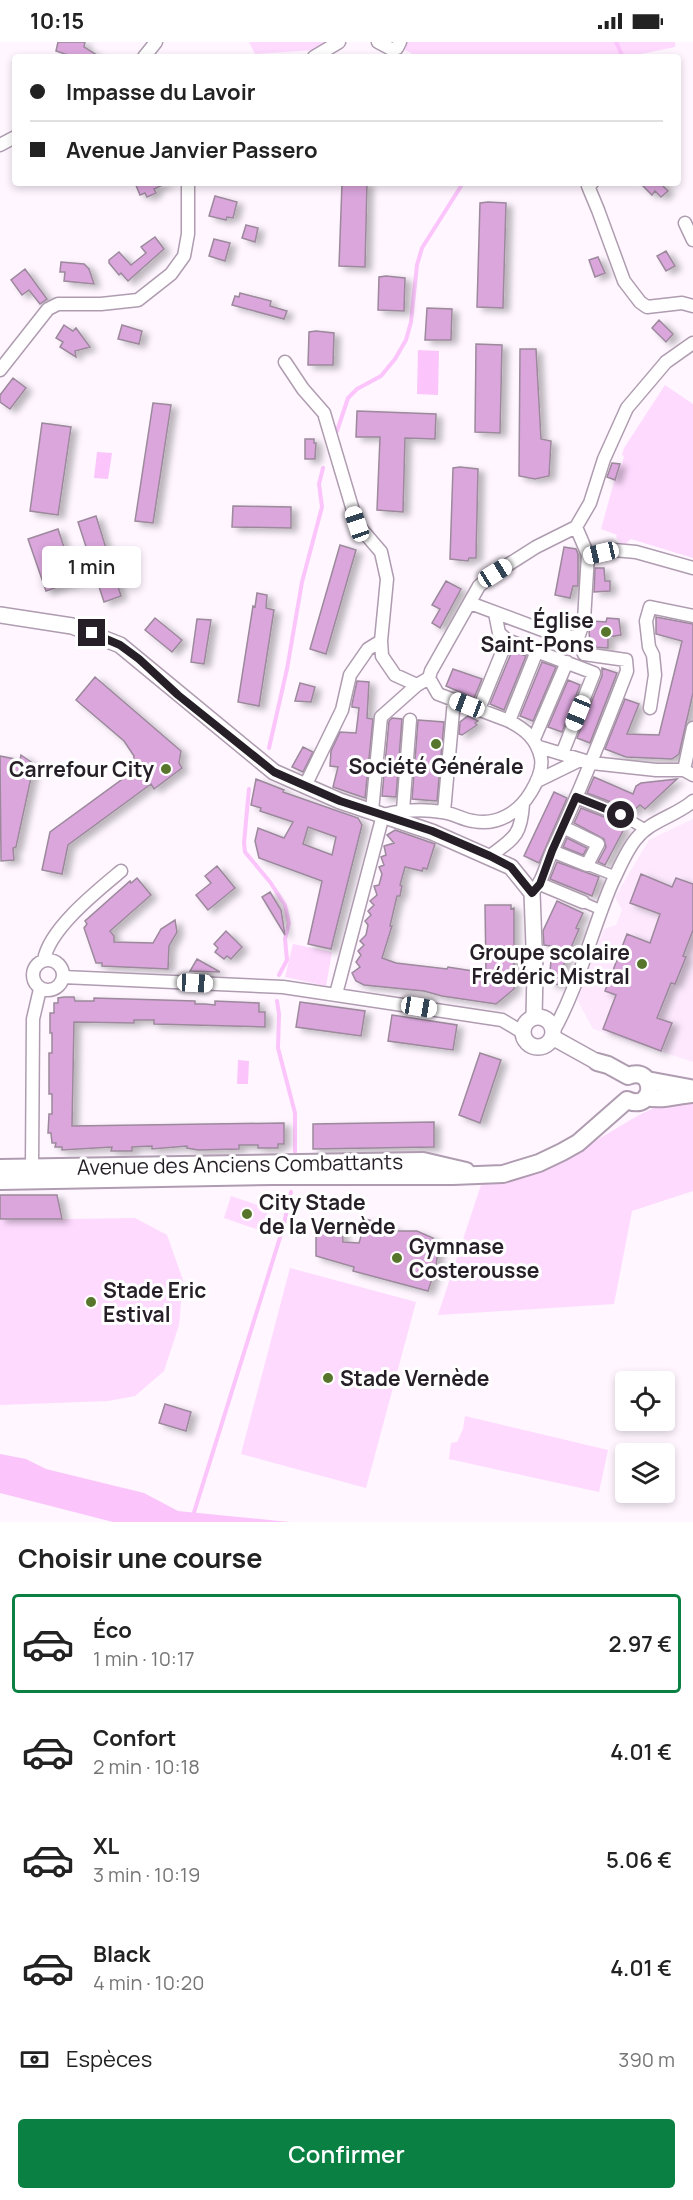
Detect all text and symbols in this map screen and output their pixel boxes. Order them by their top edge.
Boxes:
text: 10:15 [30,6,84,36]
text: Impasse du Lavoir [66,77,256,107]
text: Avenue Janvier Passero [66,135,318,165]
car [343,504,371,544]
car [581,540,621,566]
callout: 1 min [42,546,142,588]
text: 1 min [68,553,115,580]
car [475,556,515,590]
place label: Église Saint-Pons [480,606,594,658]
route end [78,619,105,646]
marker: Église Saint-Pons [599,625,613,639]
car [447,690,487,720]
car [563,693,593,733]
marker: Société Générale [429,737,443,751]
place label: Société Générale [348,752,524,780]
place label: Carrefour City [9,755,154,783]
marker: Carrefour City [159,762,173,776]
route start [607,801,634,828]
place label: Groupe scolaire Frédéric Mistral [470,938,630,990]
marker: Groupe scolaire Frédéric Mistral [635,957,649,971]
car [177,973,213,993]
car [400,995,438,1019]
street label: Avenue des Anciens Combattants [77,1147,403,1181]
place label: City Stade de la Vernède [259,1188,396,1240]
marker: City Stade de la Vernède [240,1207,254,1221]
place label: Gymnase Costerousse [409,1232,539,1284]
marker: Gymnase Costerousse [390,1251,404,1265]
place label: Stade Eric Estival [103,1276,206,1328]
marker: Stade Eric Estival [84,1295,98,1309]
place label: Stade Vernède [340,1364,489,1392]
marker: Stade Vernède [321,1371,335,1385]
map controls [615,1371,675,1503]
button: locate [615,1371,675,1431]
button: layers [615,1443,675,1503]
text: Choisir une course [18,1539,262,1576]
text: Éco [93,1615,132,1645]
icon: car [21,1617,75,1671]
text: 2.97 € [609,1629,672,1659]
text: 1 min · 10:17 [93,1645,195,1672]
text: Confort [93,1723,176,1753]
icon: car [21,1725,75,1779]
text: 4.01 € [610,1737,672,1767]
text: 2 min · 10:18 [93,1753,200,1780]
text: XL [93,1831,119,1861]
icon: car [21,1833,75,1887]
text: 5.06 € [606,1845,672,1875]
text: 3 min · 10:19 [93,1861,200,1888]
text: Black [93,1939,150,1969]
icon: car [21,1941,75,1995]
text: 4.01 € [610,1953,672,1983]
text: 4 min · 10:20 [93,1969,204,1996]
icon: cash [18,2043,51,2076]
text: Espèces [66,2044,152,2074]
text: 390 m [618,2046,675,2073]
button: Confirmer [18,2119,675,2188]

